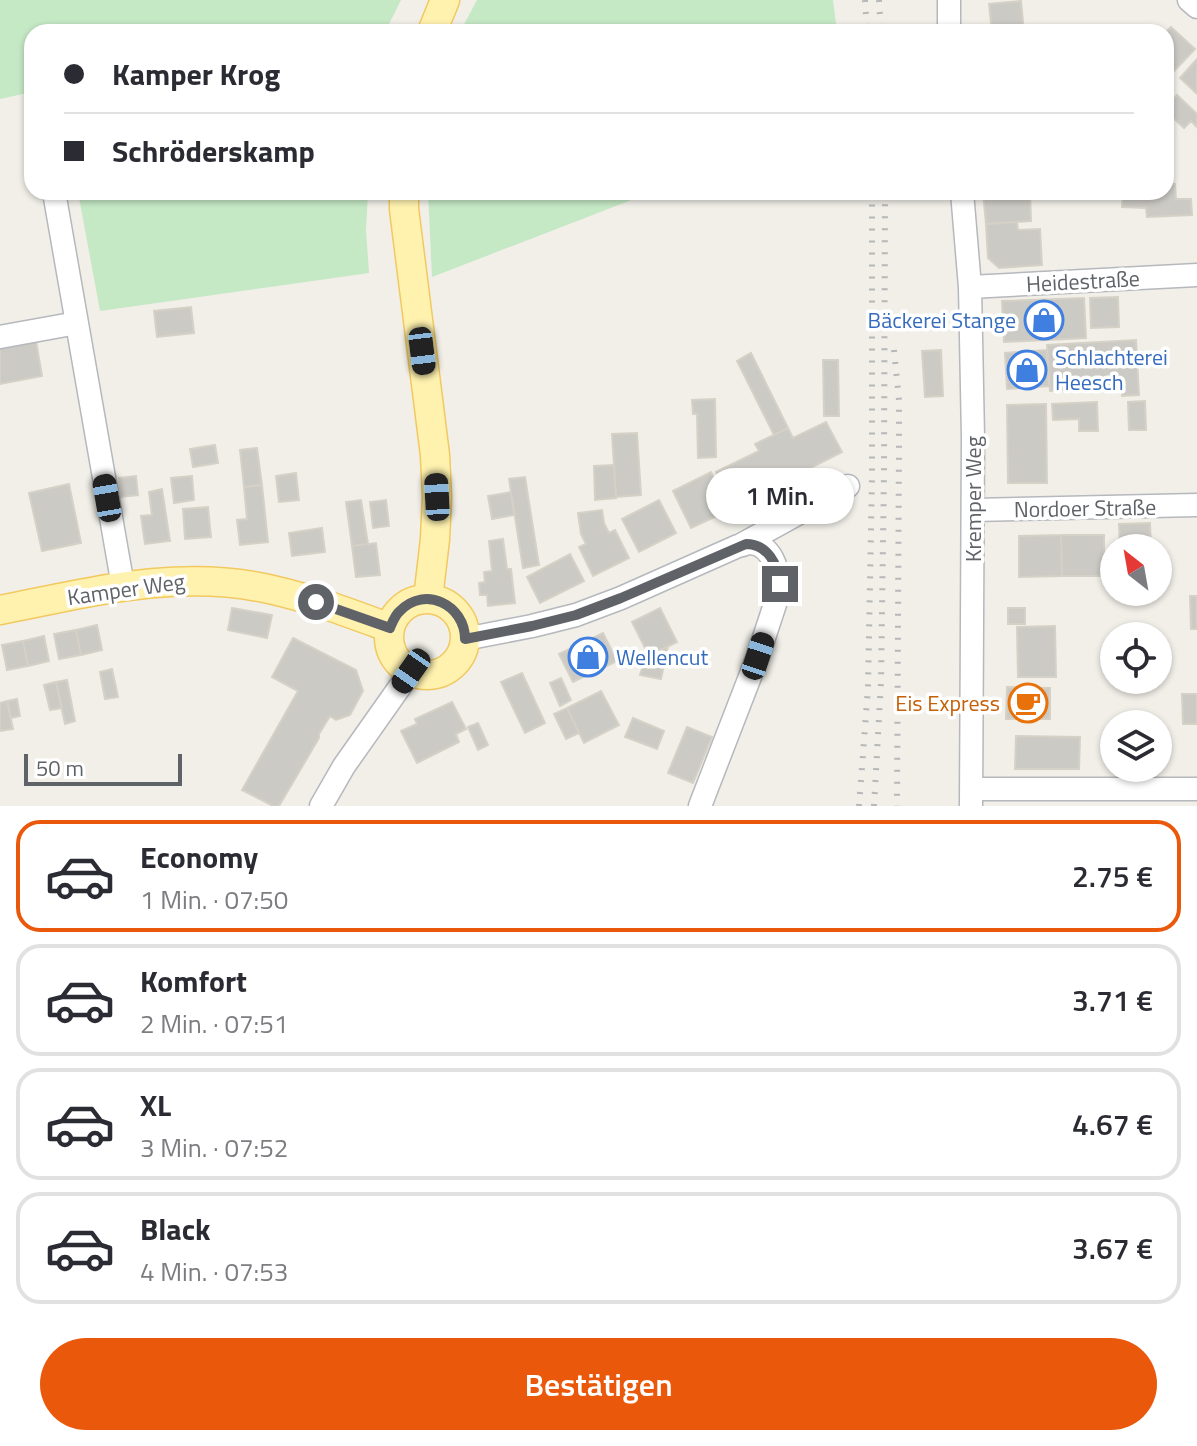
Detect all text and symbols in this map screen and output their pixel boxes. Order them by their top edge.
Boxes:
text: Kamper Krog [112,51,280,97]
text: Schröderskamp [112,128,315,174]
street label: Heidestraße [1025,261,1141,301]
shop icon: Bäckerei Stange [1023,299,1065,341]
place label: Bäckerei Stange [868,303,1016,337]
car [407,326,437,376]
place label: Schlachterei Heesch [1055,340,1168,399]
shop icon: Schlachterei Heesch [1006,349,1048,391]
street label: Kremper Weg [956,436,990,562]
callout: 1 Min. [706,468,854,524]
car [91,472,123,524]
car [424,472,450,522]
text: 1 Min. [745,476,815,515]
street label: Nordoer Straße [1014,490,1156,526]
north arrow [1100,534,1172,606]
map controls [1100,534,1172,782]
street label: Kamper Weg [65,564,187,614]
route end [762,566,798,602]
route start [298,584,334,620]
button: locate [1100,622,1172,694]
car [739,629,777,683]
shop icon: Wellencut [567,636,609,678]
place label: Wellencut [616,640,709,674]
car [387,644,435,698]
cafe icon: Eis Express [1007,682,1049,724]
place label: Eis Express [895,686,1000,720]
button: layers [1100,710,1172,782]
scale bar [24,750,182,786]
text: 50 m [36,751,84,785]
text: Economy [140,834,258,880]
icon: car [44,840,116,912]
text: 2.75 € [1072,853,1153,899]
text: 1 Min. · 07:50 [140,880,288,919]
text: Komfort [140,958,247,1004]
icon: car [44,964,116,1036]
text: 3.71 € [1072,977,1153,1023]
text: 2 Min. · 07:51 [140,1004,288,1043]
text: XL [140,1082,171,1128]
icon: car [44,1088,116,1160]
text: 4.67 € [1072,1101,1153,1147]
text: 3 Min. · 07:52 [140,1128,288,1167]
text: Black [140,1206,211,1252]
icon: car [44,1212,116,1284]
text: 3.67 € [1072,1225,1153,1271]
text: 4 Min. · 07:53 [140,1252,288,1291]
button: Bestätigen [40,1338,1157,1430]

